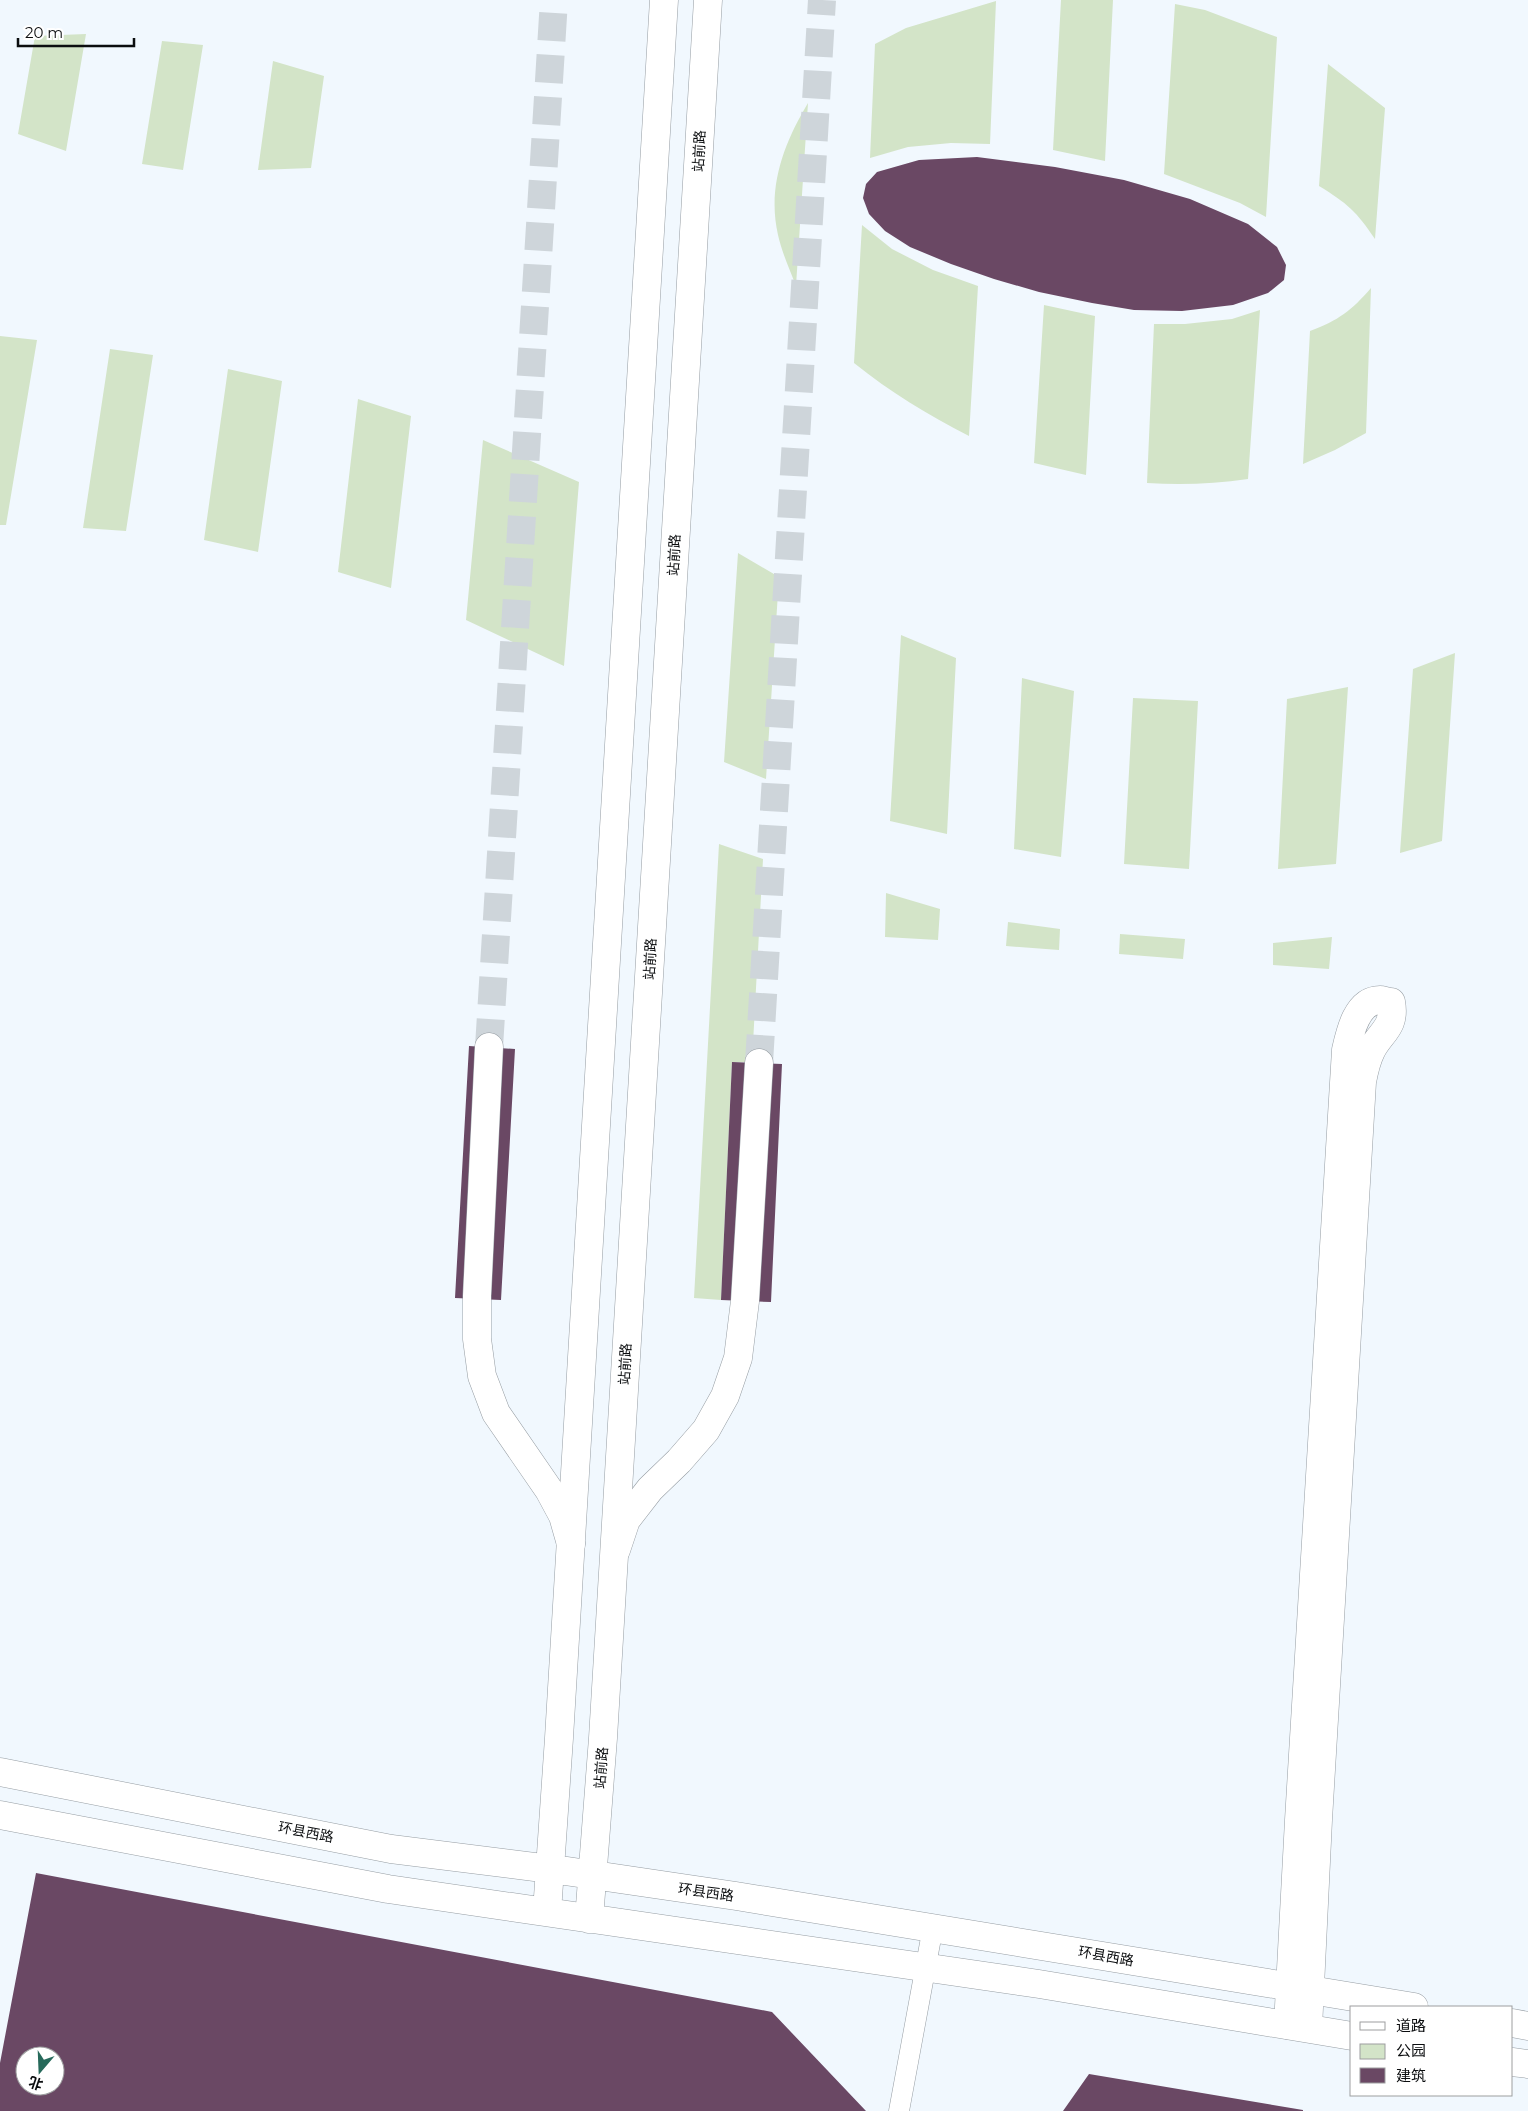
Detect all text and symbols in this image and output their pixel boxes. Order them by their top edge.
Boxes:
scale bar [18,15,134,47]
text: 20 m [25,23,63,42]
street label: 站前路 [689,130,709,172]
street label: 站前路 [664,534,684,576]
street label: 站前路 [640,938,660,980]
street label: 站前路 [615,1343,635,1385]
street label: 站前路 [591,1746,611,1790]
street label: 环县西路 [277,1818,335,1846]
street label: 环县西路 [677,1879,735,1905]
street label: 环县西路 [1077,1942,1135,1970]
legend [1350,2006,1513,2096]
text: 道路 [1396,2016,1426,2035]
text: 公园 [1396,2041,1426,2060]
north arrow [15,2046,65,2096]
text: 建筑 [1396,2066,1426,2085]
text: 北 [26,2073,45,2094]

